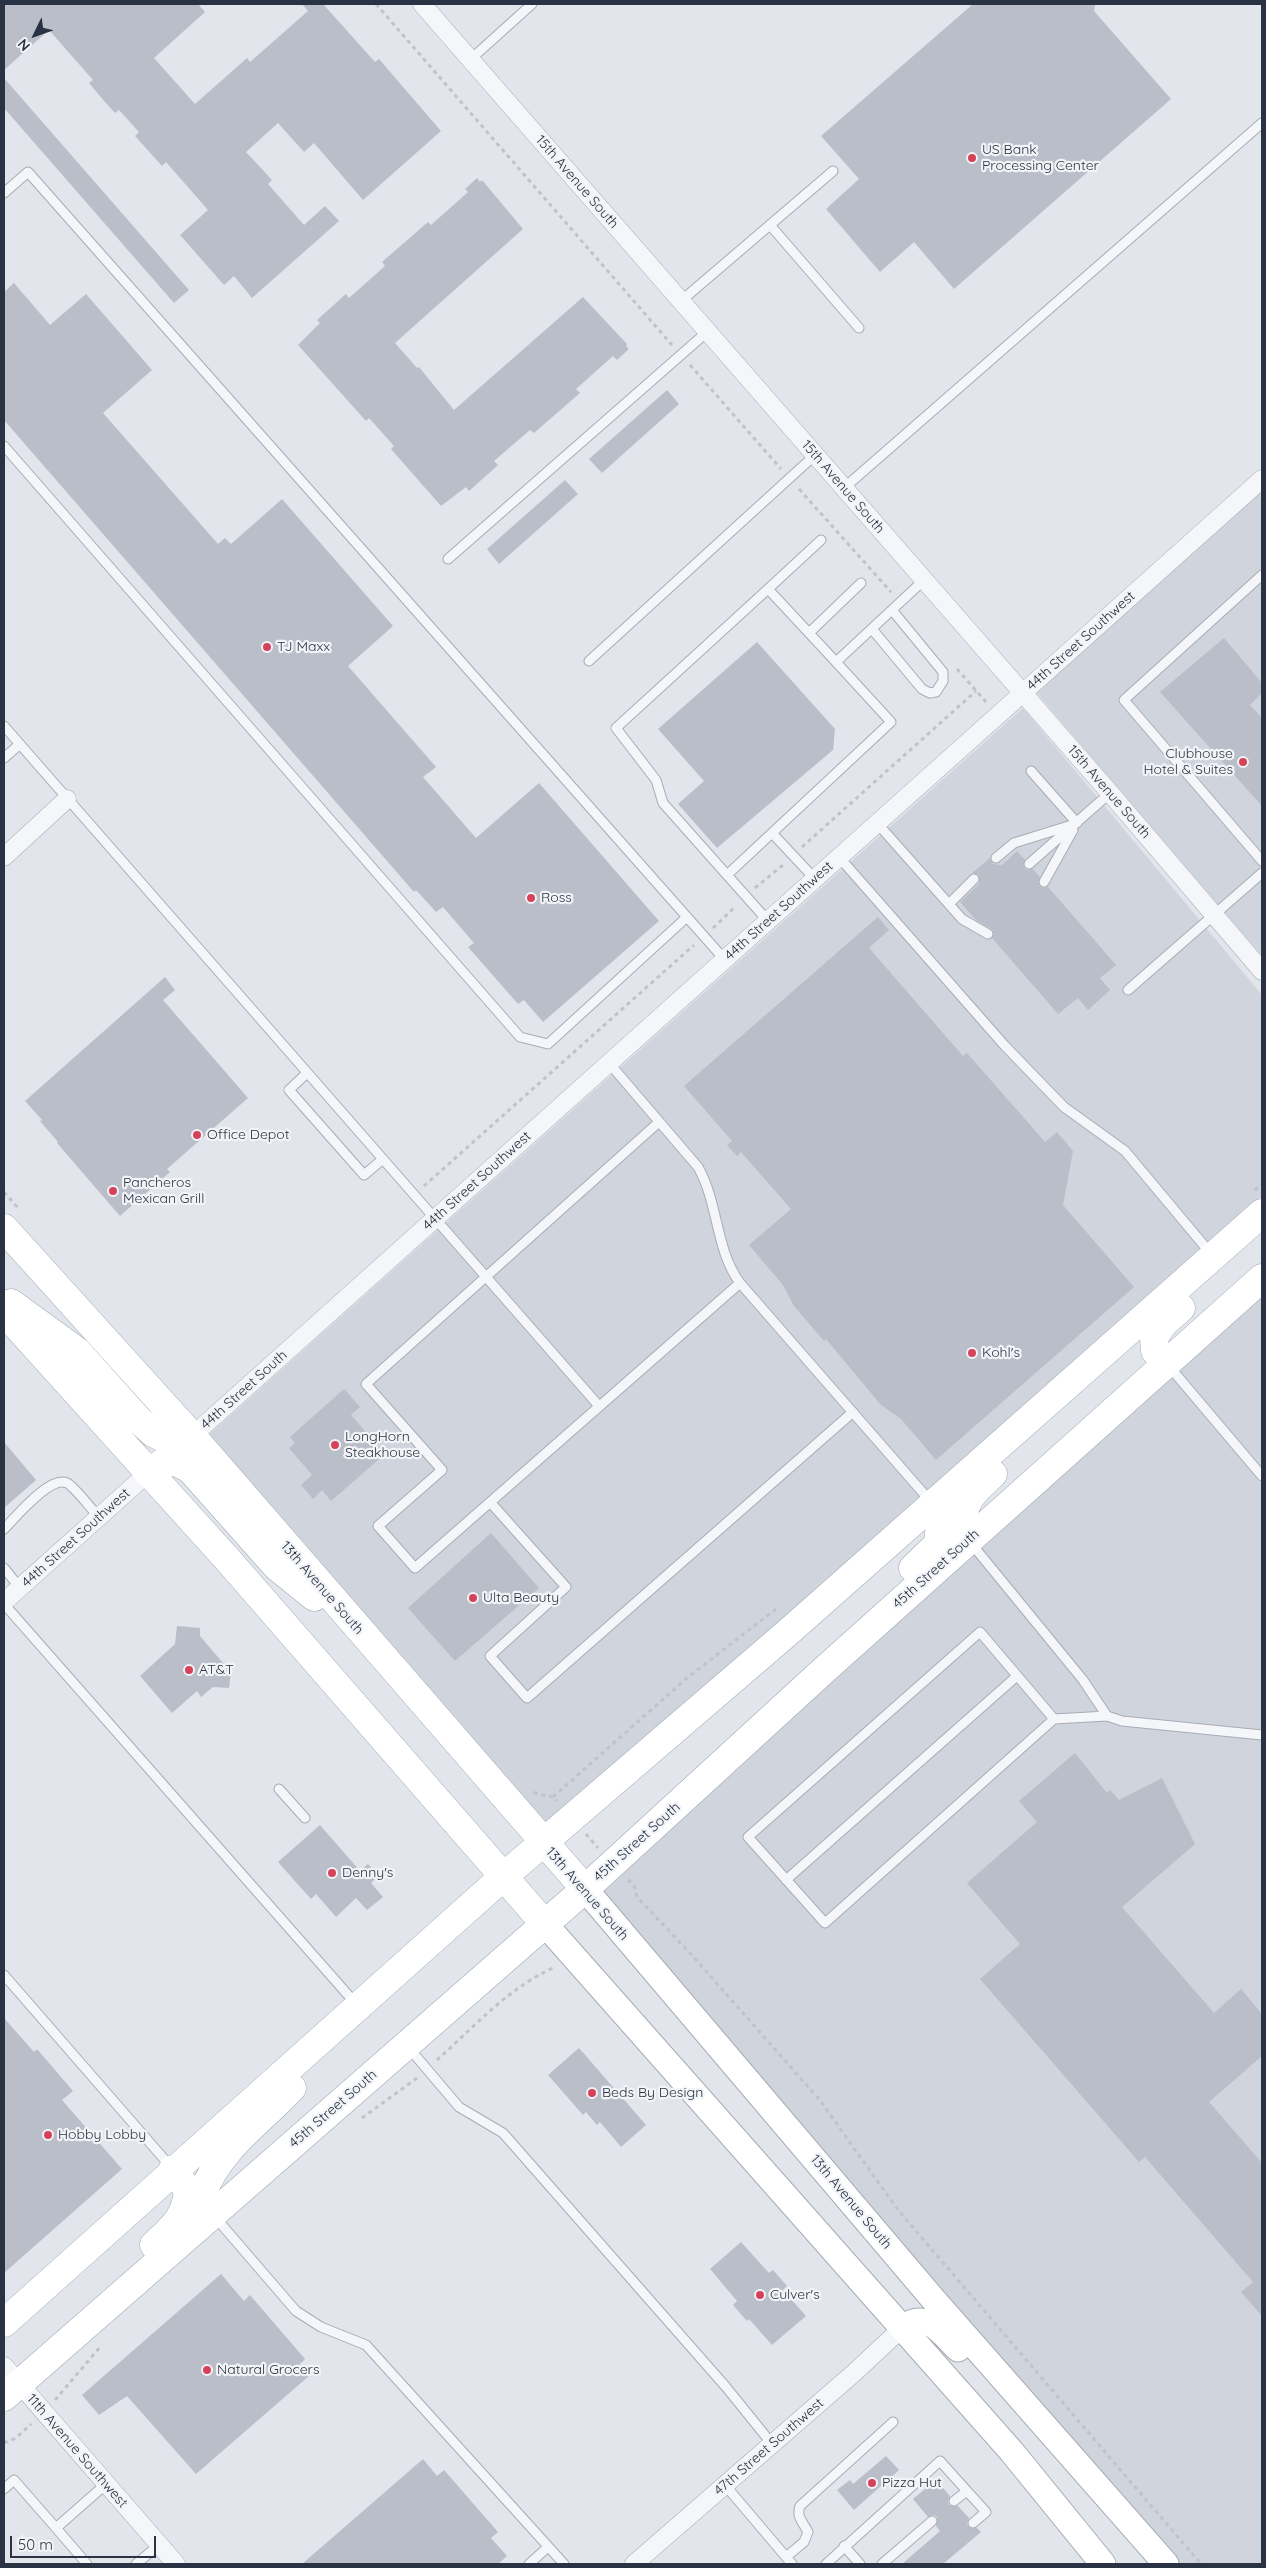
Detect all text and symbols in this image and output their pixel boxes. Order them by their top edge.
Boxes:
north arrow [10,10,60,60]
text: N [14,35,34,55]
street label: 15th Avenue South [532,132,622,232]
place label: US Bank Processing Center [982,142,1099,174]
marker: US Bank Processing Center [966,152,978,164]
street label: 15th Avenue South [798,437,888,537]
street label: 44th Street Southwest [1023,588,1139,694]
place label: TJ Maxx [277,639,330,655]
marker: TJ Maxx [261,641,273,653]
street label: 15th Avenue South [1064,742,1154,842]
place label: Clubhouse Hotel & Suites [1144,746,1233,779]
marker: Clubhouse Hotel & Suites [1237,756,1249,768]
street label: 44th Street Southwest [721,858,837,964]
place label: Ross [541,890,572,906]
marker: Ross [525,892,537,904]
place label: Office Depot [207,1127,290,1143]
street label: 44th Street Southwest [419,1128,535,1234]
marker: Office Depot [191,1129,203,1141]
place label: Pancheros Mexican Grill [123,1175,204,1208]
marker: Pancheros Mexican Grill [107,1185,119,1197]
place label: Kohl's [982,1345,1020,1361]
street label: 44th Street South [197,1347,291,1433]
marker: Kohl's [966,1347,978,1359]
place label: LongHorn Steakhouse [345,1429,420,1461]
marker: LongHorn Steakhouse [329,1439,341,1451]
street label: 44th Street Southwest [18,1485,134,1591]
street label: 45th Street South [889,1526,983,1612]
street label: 13th Avenue South [277,1538,367,1638]
place label: Ulta Beauty [483,1590,559,1606]
marker: Ulta Beauty [467,1592,479,1604]
place label: AT&T [199,1662,234,1678]
marker: AT&T [183,1664,195,1676]
street label: 45th Street South [590,1799,684,1885]
street label: 13th Avenue South [542,1844,632,1944]
place label: Denny's [342,1865,393,1881]
marker: Denny's [326,1867,338,1879]
street label: 45th Street South [286,2066,380,2152]
place label: Beds By Design [602,2085,703,2101]
marker: Beds By Design [586,2087,598,2099]
place label: Hobby Lobby [58,2127,146,2143]
marker: Hobby Lobby [42,2129,54,2141]
street label: 13th Avenue South [807,2152,895,2252]
place label: Culver's [770,2287,820,2303]
marker: Culver's [754,2289,766,2301]
place label: Natural Grocers [217,2362,320,2378]
marker: Natural Grocers [201,2364,213,2376]
street label: 11th Avenue Southwest [23,2391,131,2511]
street label: 47th Street Southwest [711,2395,827,2499]
place label: Pizza Hut [882,2475,942,2491]
marker: Pizza Hut [866,2477,878,2489]
scale bar [12,2526,159,2558]
text: 50 m [18,2535,53,2554]

